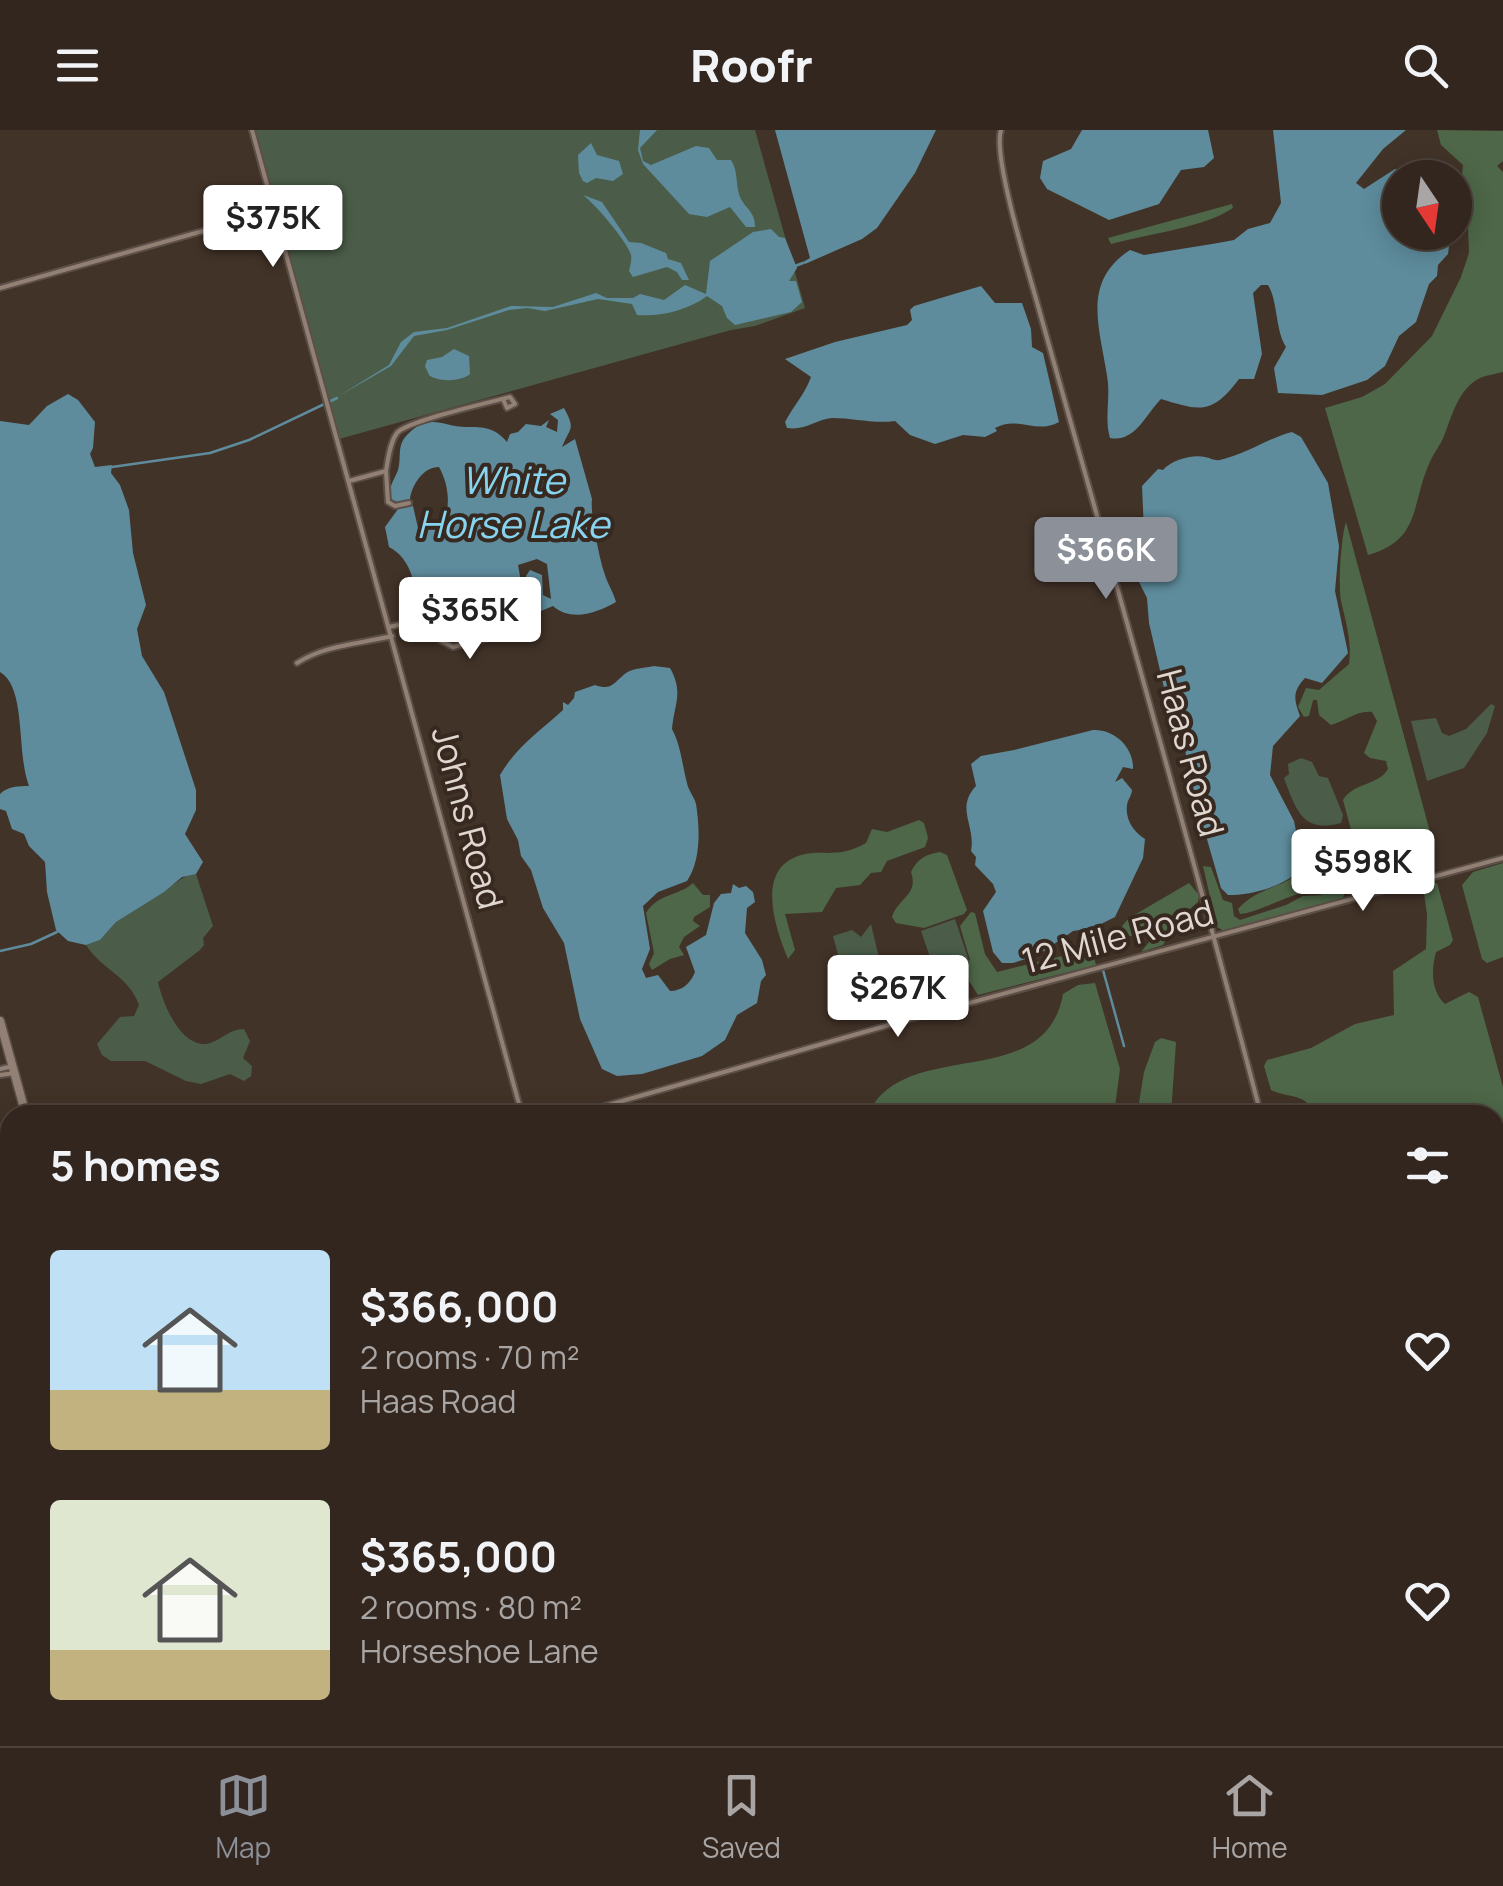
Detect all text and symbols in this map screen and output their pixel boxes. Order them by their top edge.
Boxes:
text: Roofr [690,34,813,96]
icon: menu [50,38,105,93]
icon: search [1398,38,1453,93]
north arrow [1382,160,1472,250]
map controls [1382,160,1472,250]
pin: $375K [203,185,343,270]
text: $375K [225,195,321,239]
water label: White Horse Lake [417,453,612,549]
pin: $366K [1036,517,1176,602]
text: $366K [1056,527,1156,571]
pin: $365K [400,577,540,662]
text: $365K [421,587,519,631]
street label: Haas Road [1146,664,1236,842]
street label: Johns Road [421,721,515,914]
pin: $598K [1293,829,1433,914]
text: $598K [1313,839,1413,883]
street label: 12 Mile Road [1016,887,1219,985]
pin: $267K [828,955,968,1040]
text: $267K [850,965,946,1009]
text: 5 homes [50,1136,221,1194]
icon: filters [1400,1138,1455,1193]
text: $366,000 [360,1277,559,1335]
icon: home [130,1290,250,1410]
icon: heart [1400,1323,1455,1378]
text: 2 rooms · 70 m² [360,1335,580,1379]
text: Haas Road [360,1379,517,1423]
text: $365,000 [360,1527,557,1585]
icon: home [130,1540,250,1660]
icon: heart [1400,1573,1455,1628]
text: 2 rooms · 80 m² [360,1585,582,1629]
text: Horseshoe Lane [360,1629,599,1673]
tab: Map [215,1768,271,1866]
tab: Saved [702,1768,781,1866]
tab: Home [1212,1768,1288,1866]

